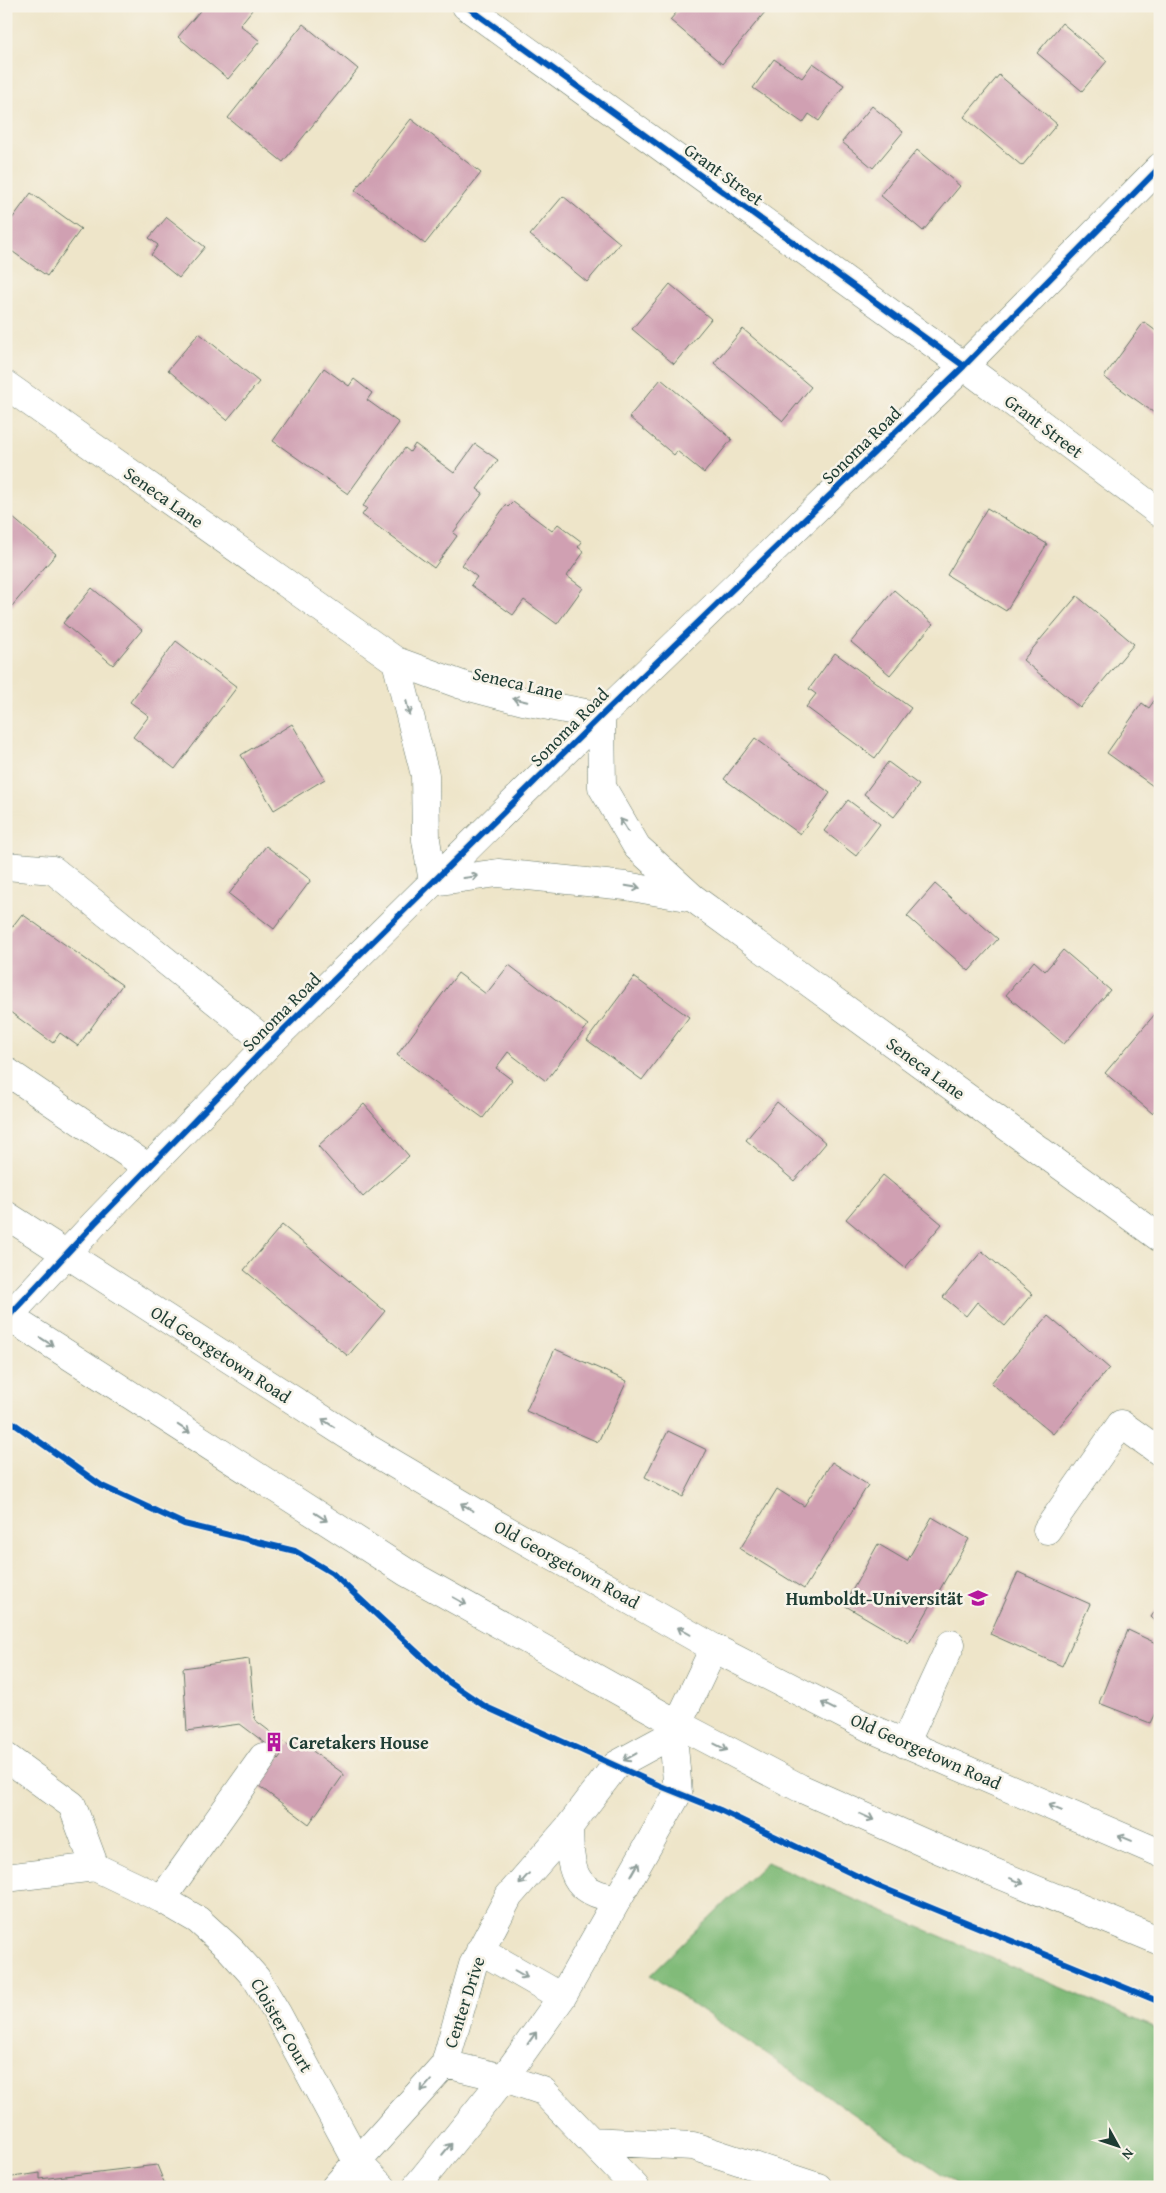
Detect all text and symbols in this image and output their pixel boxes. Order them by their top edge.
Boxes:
street label: Grant Street [679,136,770,212]
street label: Grant Street [999,387,1090,465]
street label: Sonoma Road [815,400,907,490]
street label: Seneca Lane [119,460,209,534]
street label: Seneca Lane [470,659,566,707]
street label: Sonoma Road [523,681,615,773]
one-way arrow [513,695,529,704]
one-way arrow [404,700,413,716]
one-way arrow [619,818,629,832]
one-way arrow [463,872,479,882]
one-way arrow [625,883,641,893]
street label: Sonoma Road [235,966,327,1058]
street label: Seneca Lane [881,1030,971,1106]
street label: Old Georgetown Road [146,1298,297,1410]
one-way arrow [40,1337,54,1347]
one-way arrow [322,1418,336,1428]
one-way arrow [177,1425,191,1435]
one-way arrow [461,1502,475,1512]
one-way arrow [314,1512,328,1522]
street label: Old Georgetown Road [489,1513,645,1615]
place label: Humboldt-Universität [786,1585,963,1612]
school or university icon: Humboldt-Universität [967,1587,989,1609]
one-way arrow [452,1597,466,1607]
one-way arrow [678,1625,692,1635]
one-way arrow [821,1701,836,1710]
street label: Old Georgetown Road [846,1706,1006,1797]
place label: Caretakers House [289,1729,429,1756]
building icon: Caretakers House [263,1731,285,1753]
one-way arrow [713,1743,728,1752]
one-way arrow [624,1753,638,1763]
one-way arrow [1047,1802,1062,1811]
one-way arrow [859,1813,874,1823]
one-way arrow [1118,1832,1133,1842]
one-way arrow [630,1862,640,1877]
one-way arrow [519,1872,530,1885]
one-way arrow [1009,1878,1024,1887]
street label: Center Drive [436,1953,492,2051]
one-way arrow [513,1969,528,1979]
street label: Cloister Court [244,1973,320,2078]
one-way arrow [527,2031,537,2045]
one-way arrow [420,2079,432,2092]
north arrow [1094,2120,1144,2170]
one-way arrow [441,2143,453,2156]
text: N [1117,2144,1139,2165]

